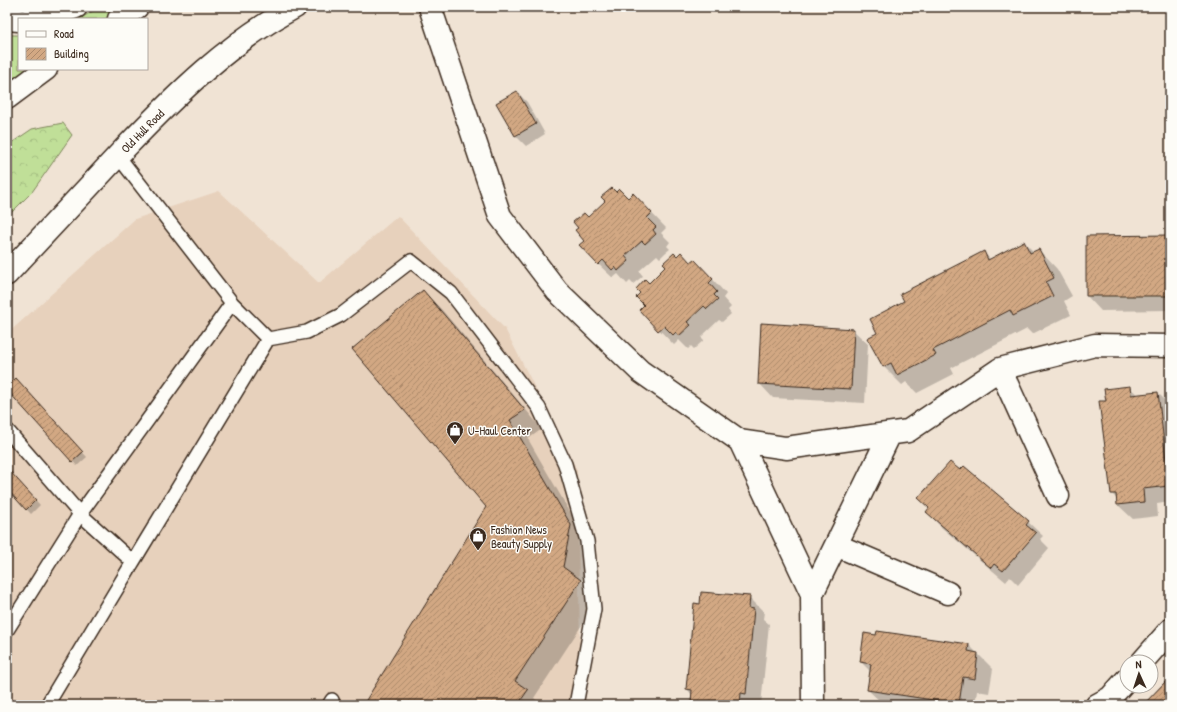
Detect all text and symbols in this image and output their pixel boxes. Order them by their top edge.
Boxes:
legend [18,18,148,70]
text: Road [54,25,74,42]
text: Building [54,45,89,62]
street label: Old Hull Road [116,105,168,156]
shop icon: U-Haul Center [445,420,465,445]
place label: U-Haul Center [468,422,531,439]
place label: Fashion News Beauty Supply [490,521,552,552]
shop icon: Fashion News Beauty Supply [468,526,488,551]
north arrow [1119,654,1159,694]
text: N [1135,657,1142,671]

